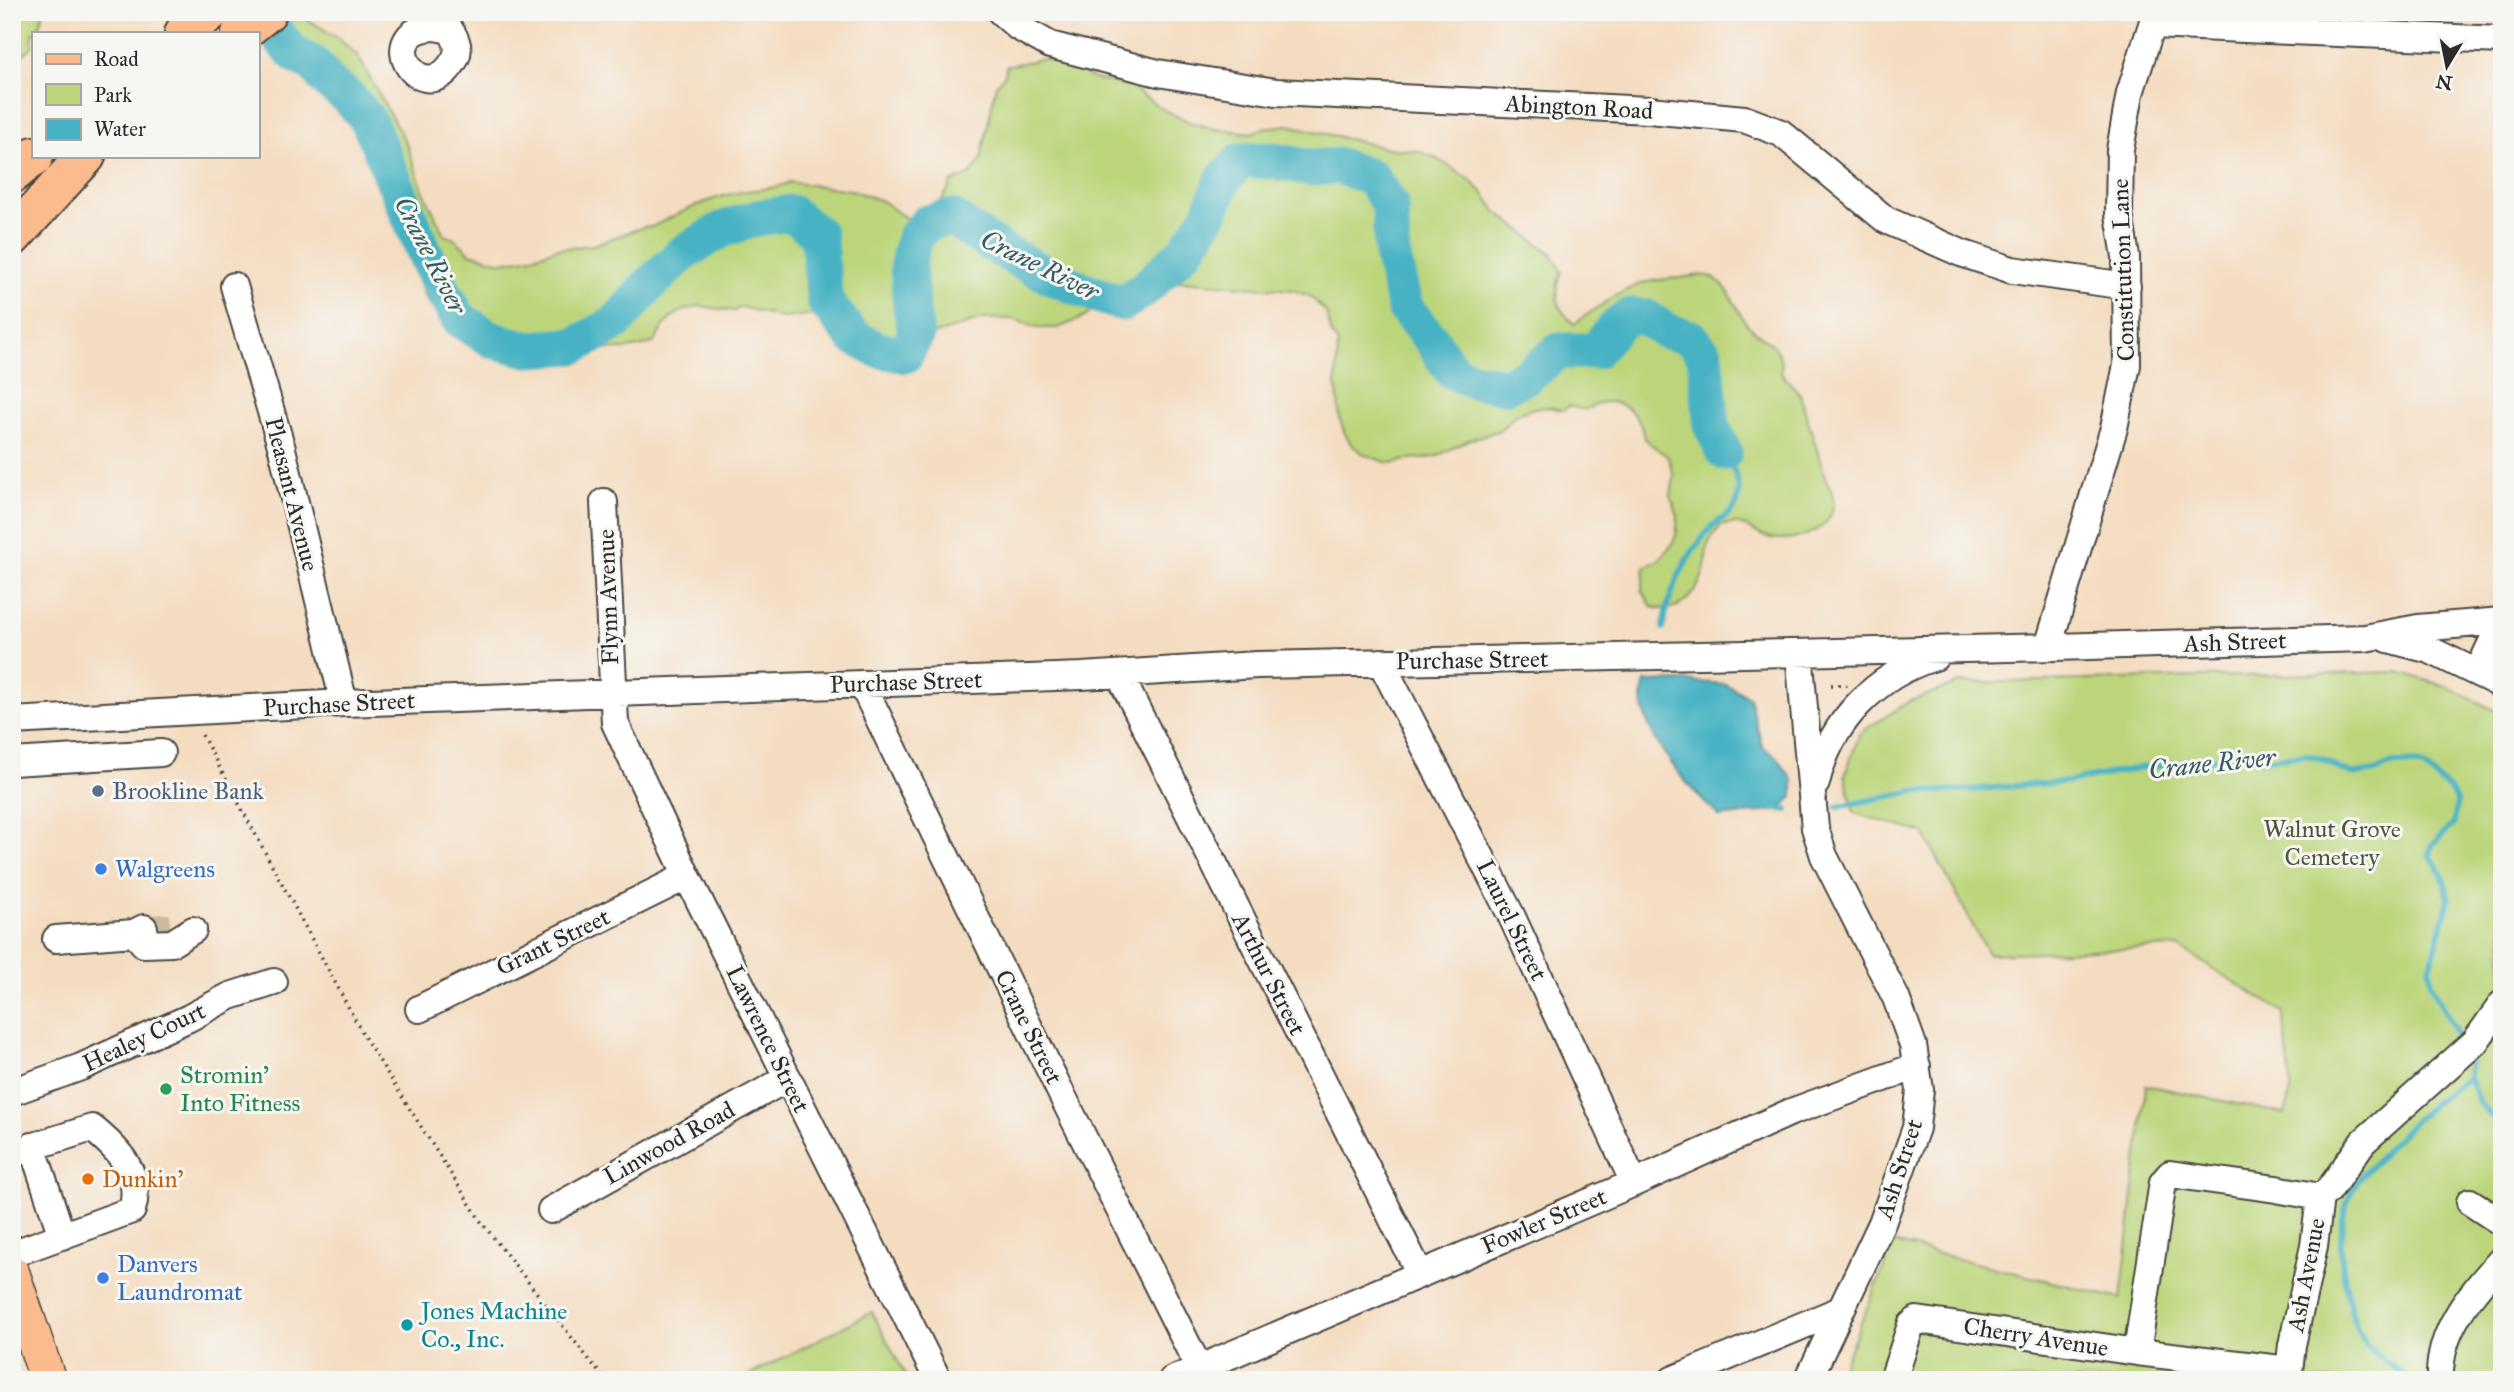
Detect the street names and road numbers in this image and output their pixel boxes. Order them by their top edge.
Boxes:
street label: Abington Road [1503,88,1654,126]
street label: Constitution Lane [2105,178,2141,362]
street label: Pleasant Avenue [258,414,326,574]
street label: Flynn Avenue [591,528,625,666]
street label: Ash Street [2182,625,2288,659]
street label: Purchase Street [1395,644,1549,676]
street label: Purchase Street [829,664,983,700]
street label: Purchase Street [262,685,416,723]
street label: Laurel Street [1470,855,1554,986]
street label: Grant Street [491,901,615,982]
street label: Arthur Street [1225,907,1313,1041]
street label: Lawrence Street [719,960,817,1118]
street label: Crane Street [988,965,1070,1089]
street label: Healey Court [78,995,211,1079]
street label: Linwood Road [598,1095,740,1191]
street label: Ash Street [1869,1115,1929,1224]
street label: Fowler Street [1477,1181,1612,1261]
street label: Ash Avenue [2280,1215,2332,1336]
street label: Cherry Avenue [1961,1311,2111,1363]

